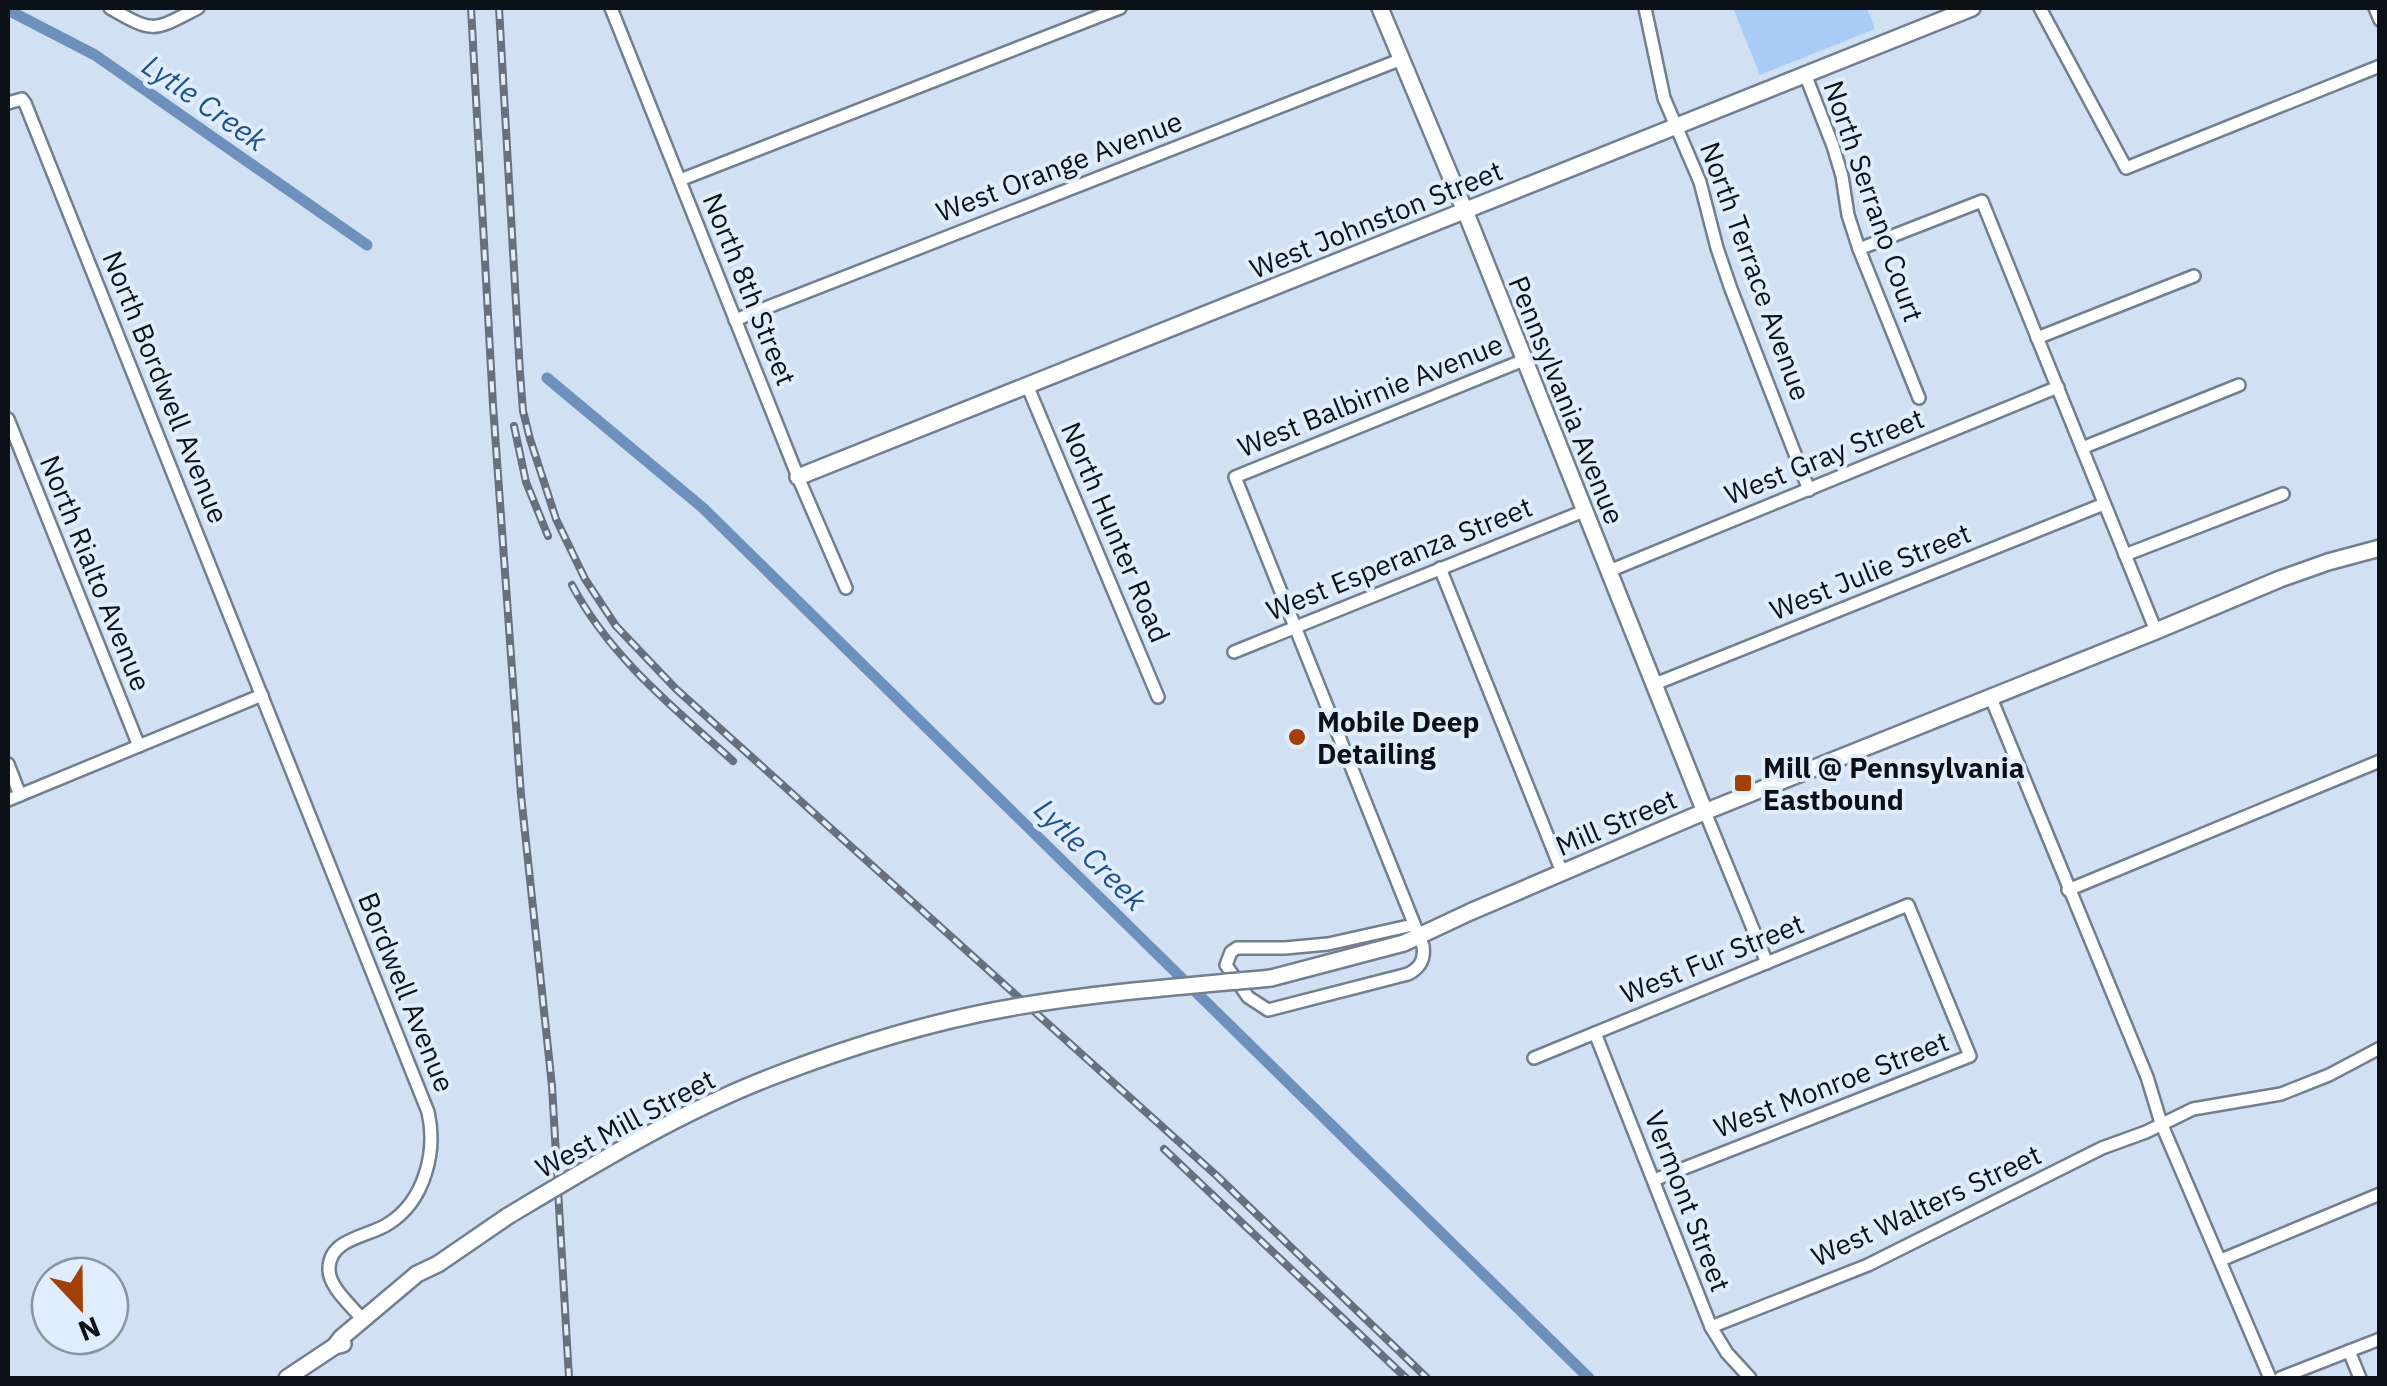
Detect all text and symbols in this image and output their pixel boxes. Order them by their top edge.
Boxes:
water label: Lytle Creek [135,45,275,159]
street label: North Serrano Court [1815,76,1933,326]
street label: West Orange Avenue [931,102,1187,230]
street label: North Terrace Avenue [1692,137,1820,405]
street label: West Johnston Street [1244,151,1508,287]
street label: North 8th Street [695,187,805,391]
street label: North Bordwell Avenue [94,245,238,529]
street label: Pennsylvania Avenue [1500,270,1634,530]
street label: West Balbirnie Avenue [1232,325,1508,465]
street label: West Gray Street [1719,399,1929,513]
street label: North Hunter Road [1053,416,1179,648]
street label: North Rialto Avenue [32,450,160,696]
street label: West Esperanza Street [1261,488,1537,628]
street label: West Julie Street [1764,514,1976,628]
place label: Mobile Deep Detailing [1317,703,1480,772]
marker: Mobile Deep Detailing [1286,726,1308,748]
place label: Mill @ Pennsylvania Eastbound [1763,749,2025,818]
marker: Mill @ Pennsylvania Eastbound [1732,772,1754,794]
street label: Mill Street [1550,780,1682,864]
water label: Lytle Creek [1027,790,1156,919]
street label: Bordwell Avenue [350,887,464,1097]
street label: West Fur Street [1615,904,1809,1012]
street label: West Monroe Street [1708,1022,1954,1146]
street label: West Mill Street [529,1060,721,1186]
street label: Vermont Street [1636,1105,1740,1297]
street label: West Walters Street [1805,1136,2047,1274]
north arrow [30,1256,130,1356]
text: N [73,1309,106,1351]

